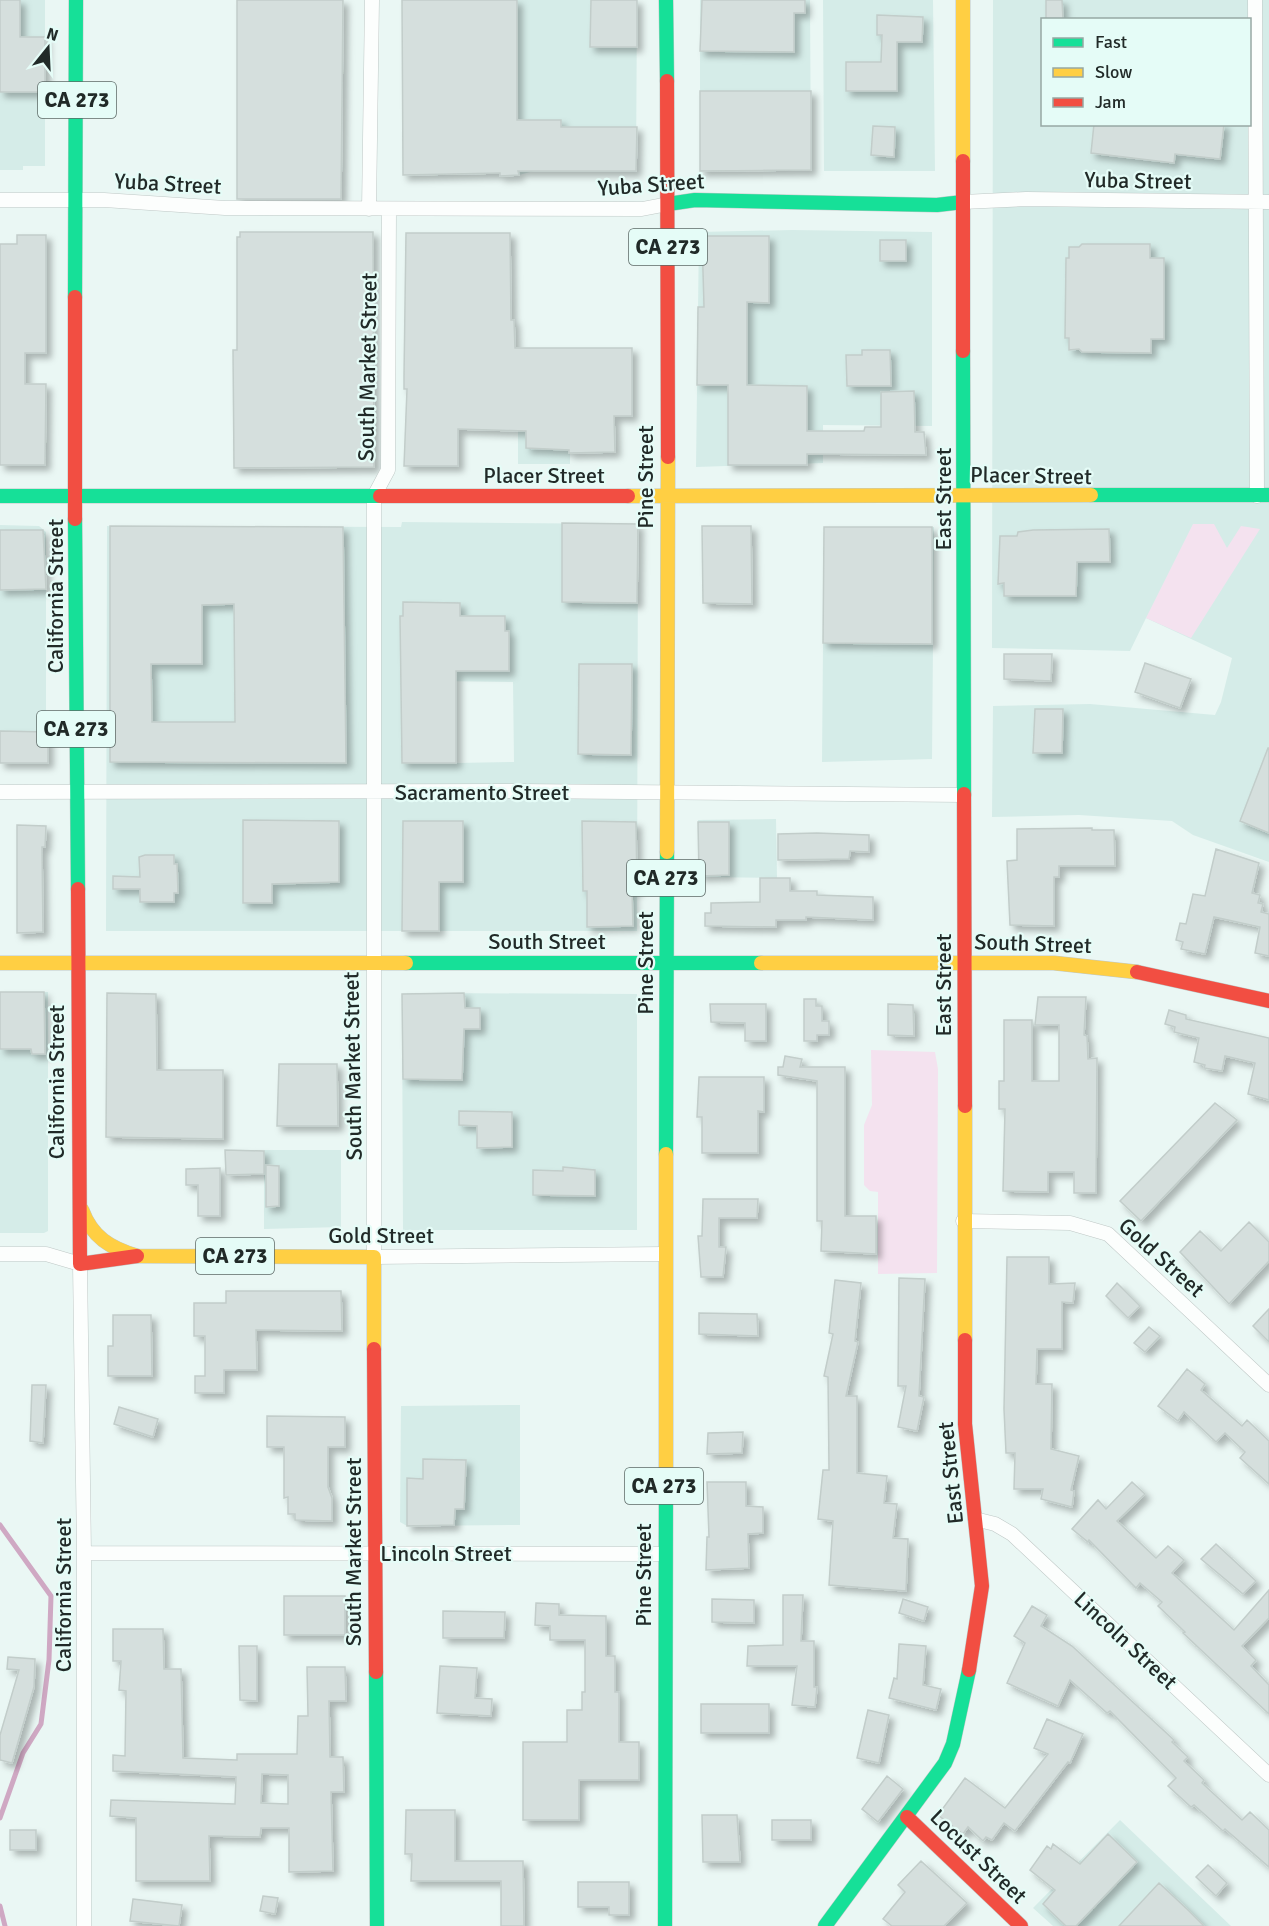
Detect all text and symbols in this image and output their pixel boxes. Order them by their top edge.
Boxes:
north arrow [18,18,78,78]
legend [1041,18,1251,126]
text: N [44,23,61,46]
text: Fast [1095,31,1127,53]
text: Slow [1095,61,1132,83]
road number: CA 273 [38,82,116,118]
text: Jam [1095,91,1126,113]
street label: Yuba Street [1084,166,1192,195]
street label: Yuba Street [114,167,222,200]
street label: Yuba Street [597,167,706,202]
road number: CA 273 [629,229,707,265]
street label: South Market Street [352,272,383,462]
street label: Pine Street [632,425,659,529]
street label: East Street [930,447,957,550]
street label: Placer Street [970,461,1092,490]
street label: Placer Street [483,462,605,489]
street label: California Street [42,518,69,673]
road number: CA 273 [37,711,115,747]
street label: Sacramento Street [395,779,569,806]
road number: CA 273 [627,860,705,896]
street label: Pine Street [632,911,659,1015]
street label: South Street [488,928,606,955]
street label: South Street [974,928,1092,959]
street label: East Street [930,933,957,1036]
street label: South Market Street [337,971,368,1161]
street label: California Street [43,1004,70,1159]
street label: Gold Street [1113,1212,1210,1303]
street label: Gold Street [328,1222,434,1249]
road number: CA 273 [196,1238,274,1274]
street label: East Street [932,1420,969,1526]
street label: South Market Street [340,1457,367,1646]
road number: CA 273 [625,1468,703,1504]
street label: California Street [50,1517,77,1672]
street label: Pine Street [630,1523,657,1627]
street label: Lincoln Street [380,1540,512,1567]
street label: Lincoln Street [1068,1586,1183,1695]
street label: Locust Street [925,1803,1033,1909]

